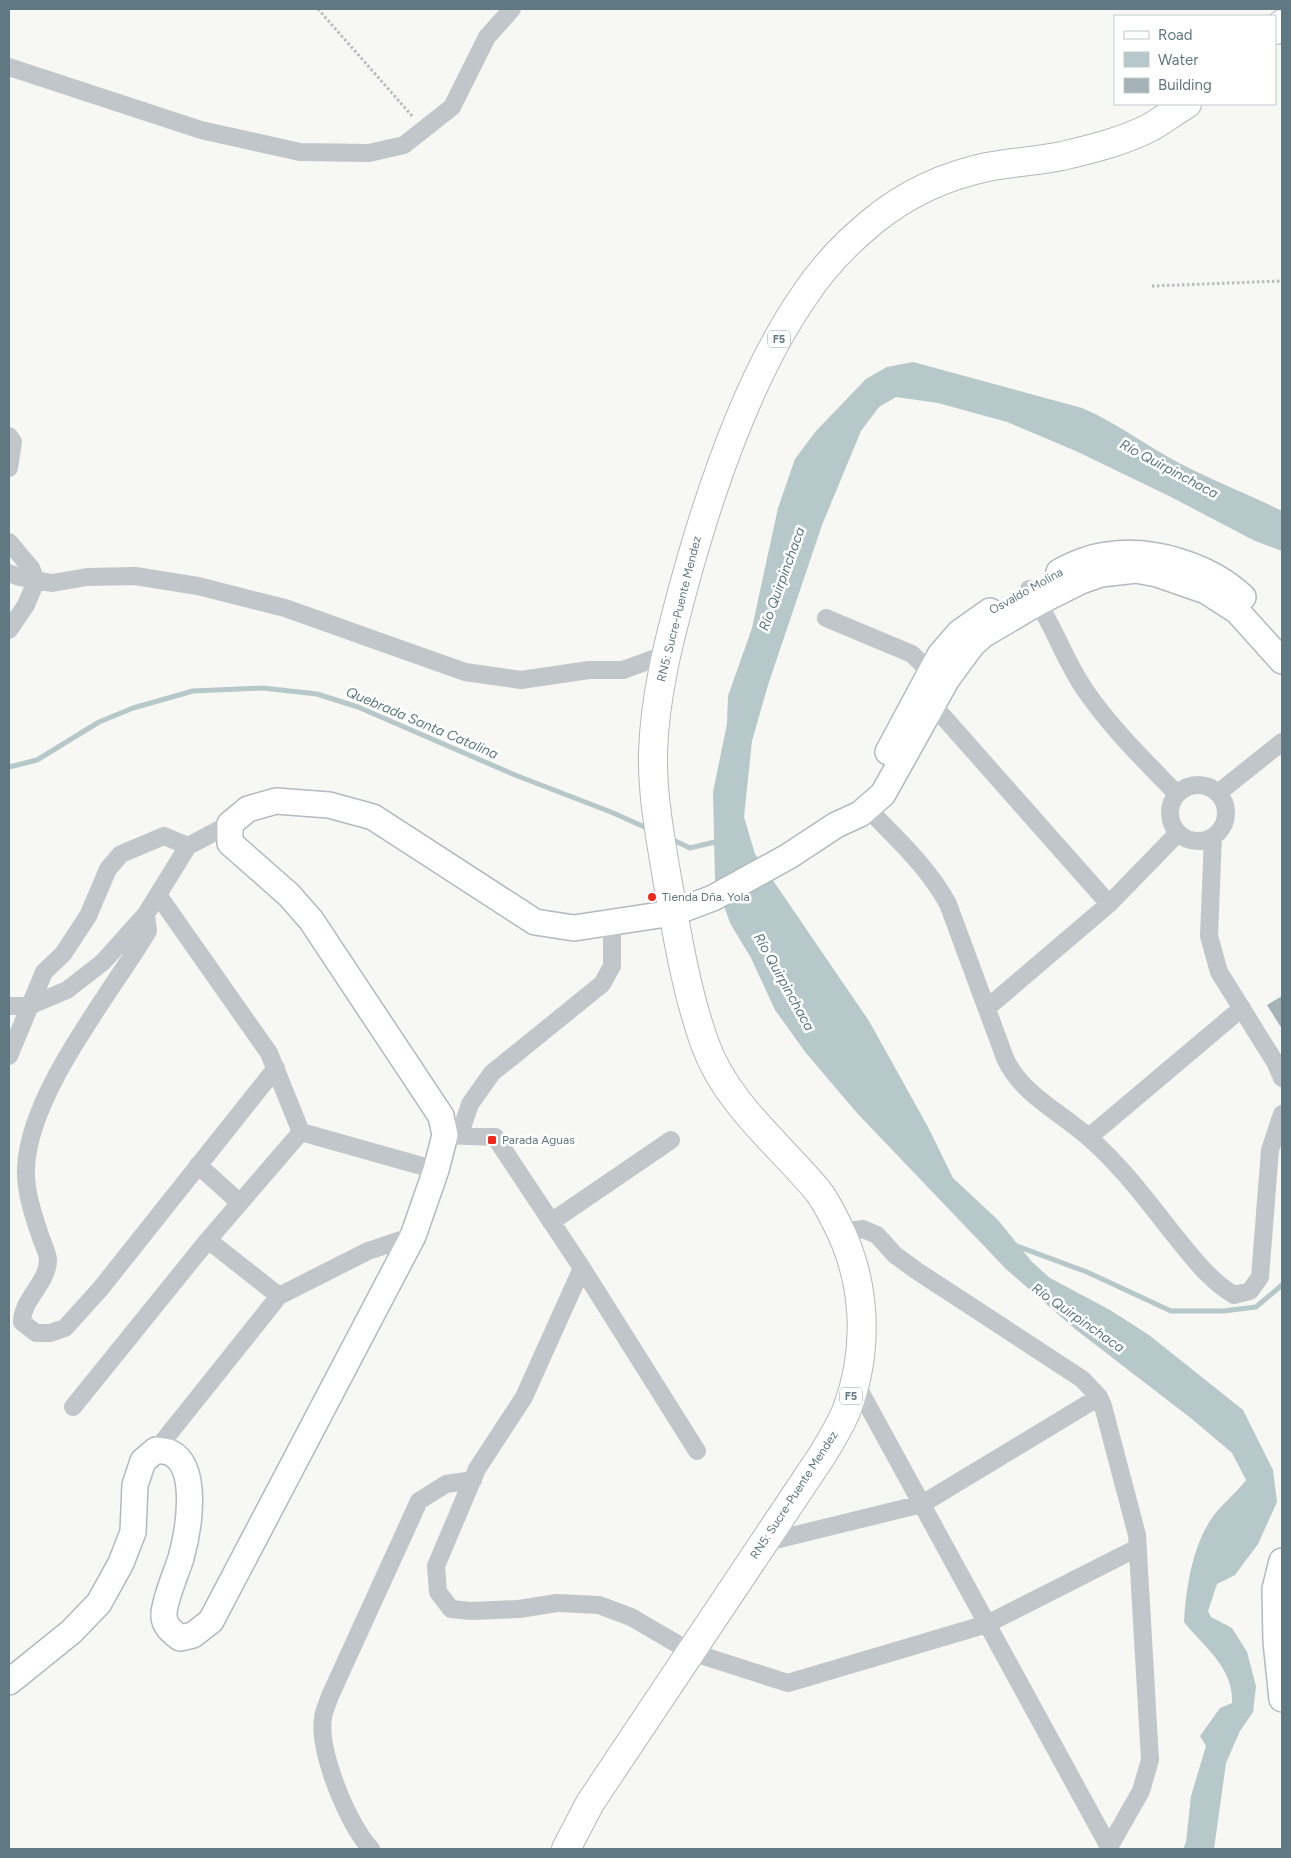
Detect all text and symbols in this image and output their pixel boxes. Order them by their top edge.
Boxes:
legend [1114,15,1276,105]
text: Road [1158,26,1193,44]
text: Water [1158,51,1198,69]
text: Building [1158,76,1212,94]
road number: F5 [768,330,790,348]
water label: Río Quirpinchaca [1117,436,1221,502]
water label: Río Quirpinchaca [755,525,809,633]
street label: RN5: Sucre-Puente Mendez [654,535,704,683]
street label: Osvaldo Molina [987,565,1065,617]
water label: Quebrada Santa Catalina [343,683,501,763]
place label: Tienda Dña. Yola [662,890,750,904]
marker: Tienda Dña. Yola [646,891,658,903]
water label: Río Quirpinchaca [750,930,818,1034]
place label: Parada Aguas [502,1133,575,1147]
marker: Parada Aguas [486,1134,498,1146]
water label: Río Quirpinchaca [1028,1280,1128,1356]
road number: F5 [840,1388,862,1404]
street label: RN5: Sucre-Puente Mendez [747,1428,841,1562]

